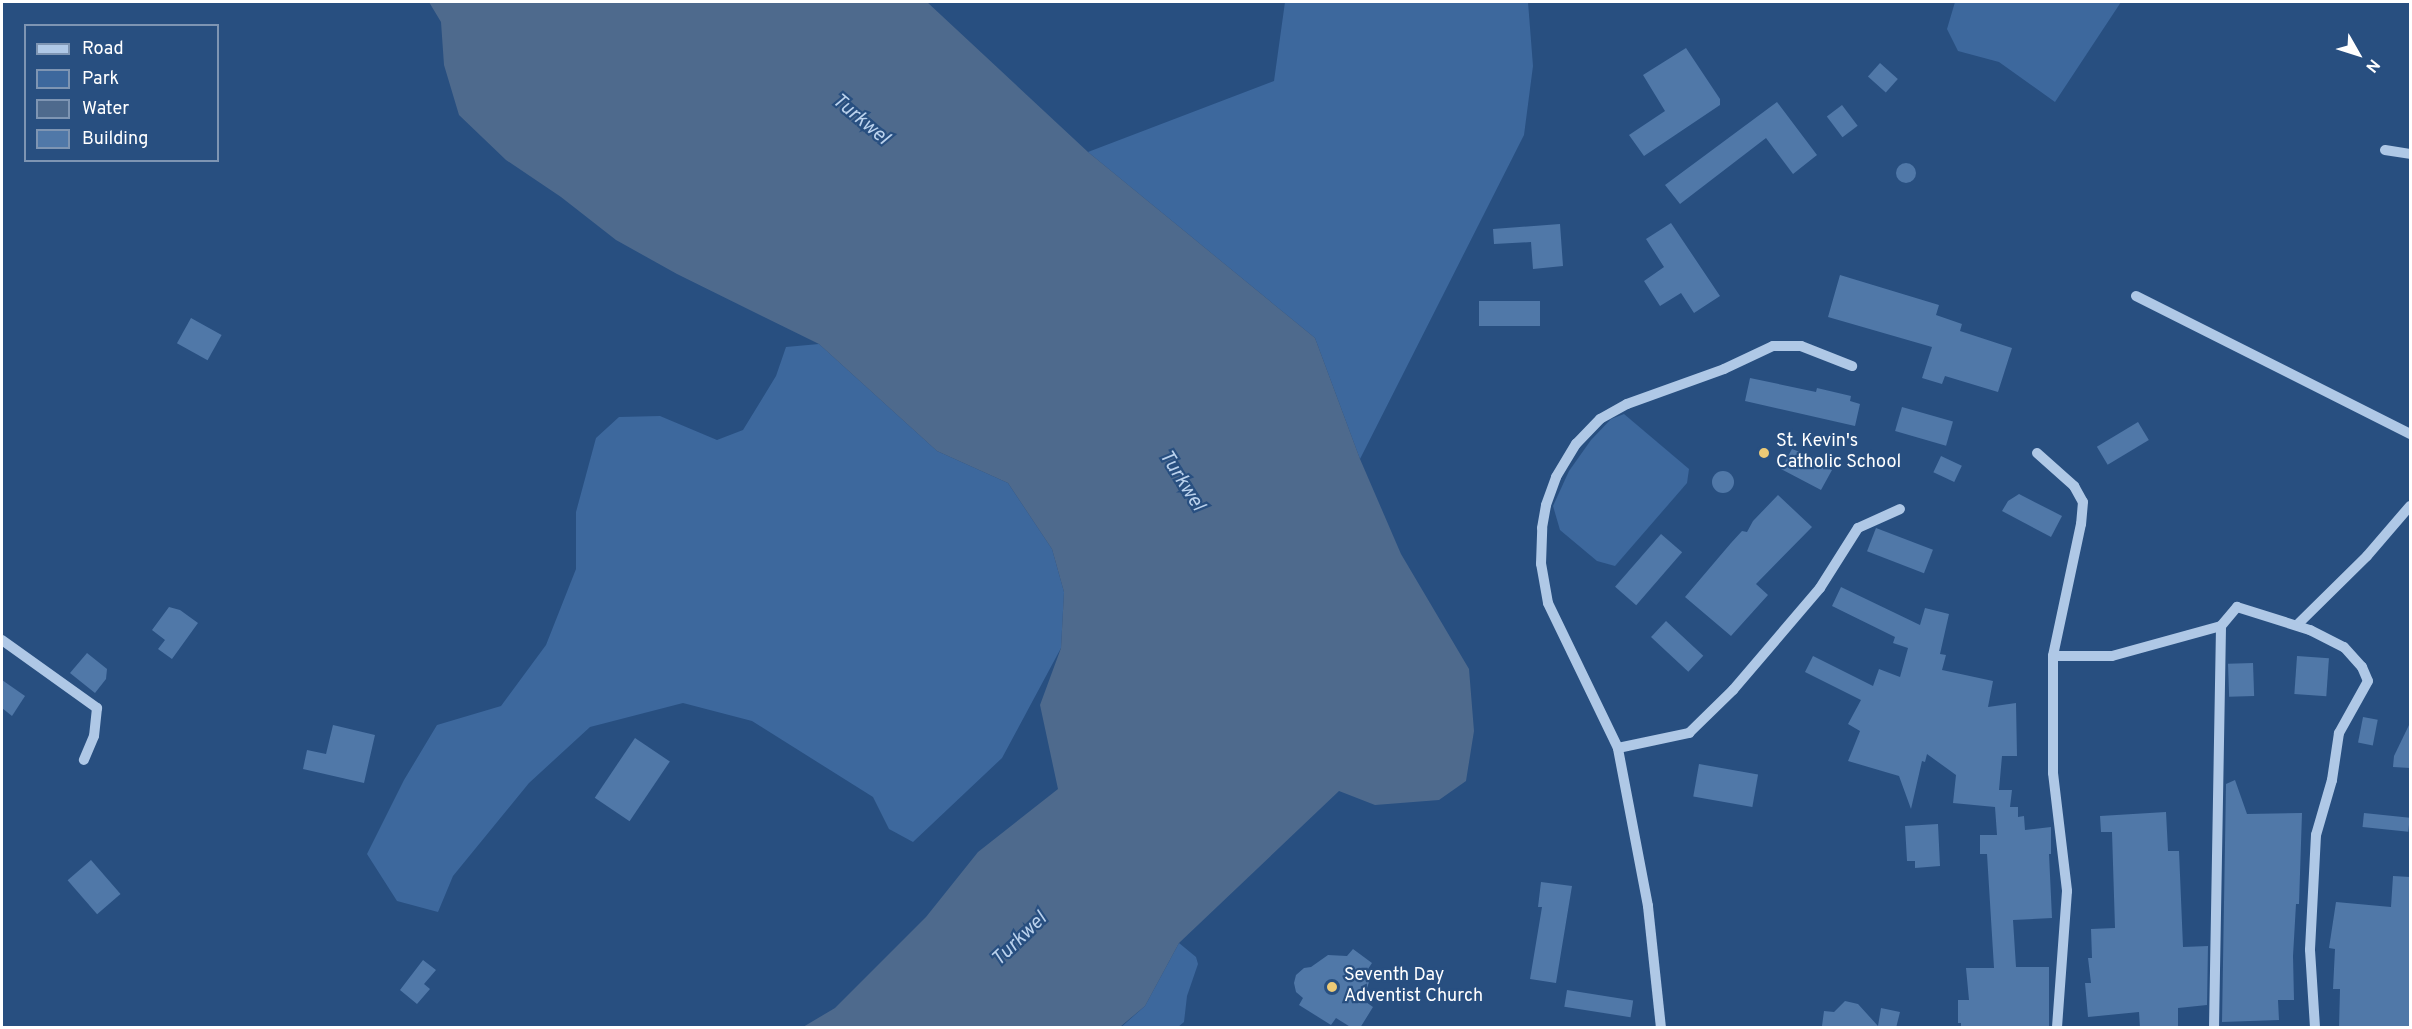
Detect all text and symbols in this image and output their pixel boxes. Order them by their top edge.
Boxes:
legend [24,24,219,162]
north arrow [2328,24,2388,84]
text: Road [82,38,124,61]
text: N [2361,55,2383,76]
text: Park [82,68,119,91]
water label: Turkwel [826,89,894,151]
text: Water [82,98,129,121]
text: Building [82,128,148,151]
place label: St. Kevin's Catholic School [1776,432,1901,474]
water label: Turkwel [1153,446,1209,516]
marker: St. Kevin's Catholic School [1757,446,1771,460]
water label: Turkwel [987,908,1053,972]
place label: Seventh Day Adventist Church [1344,966,1483,1008]
marker: Seventh Day Adventist Church [1325,980,1339,994]

